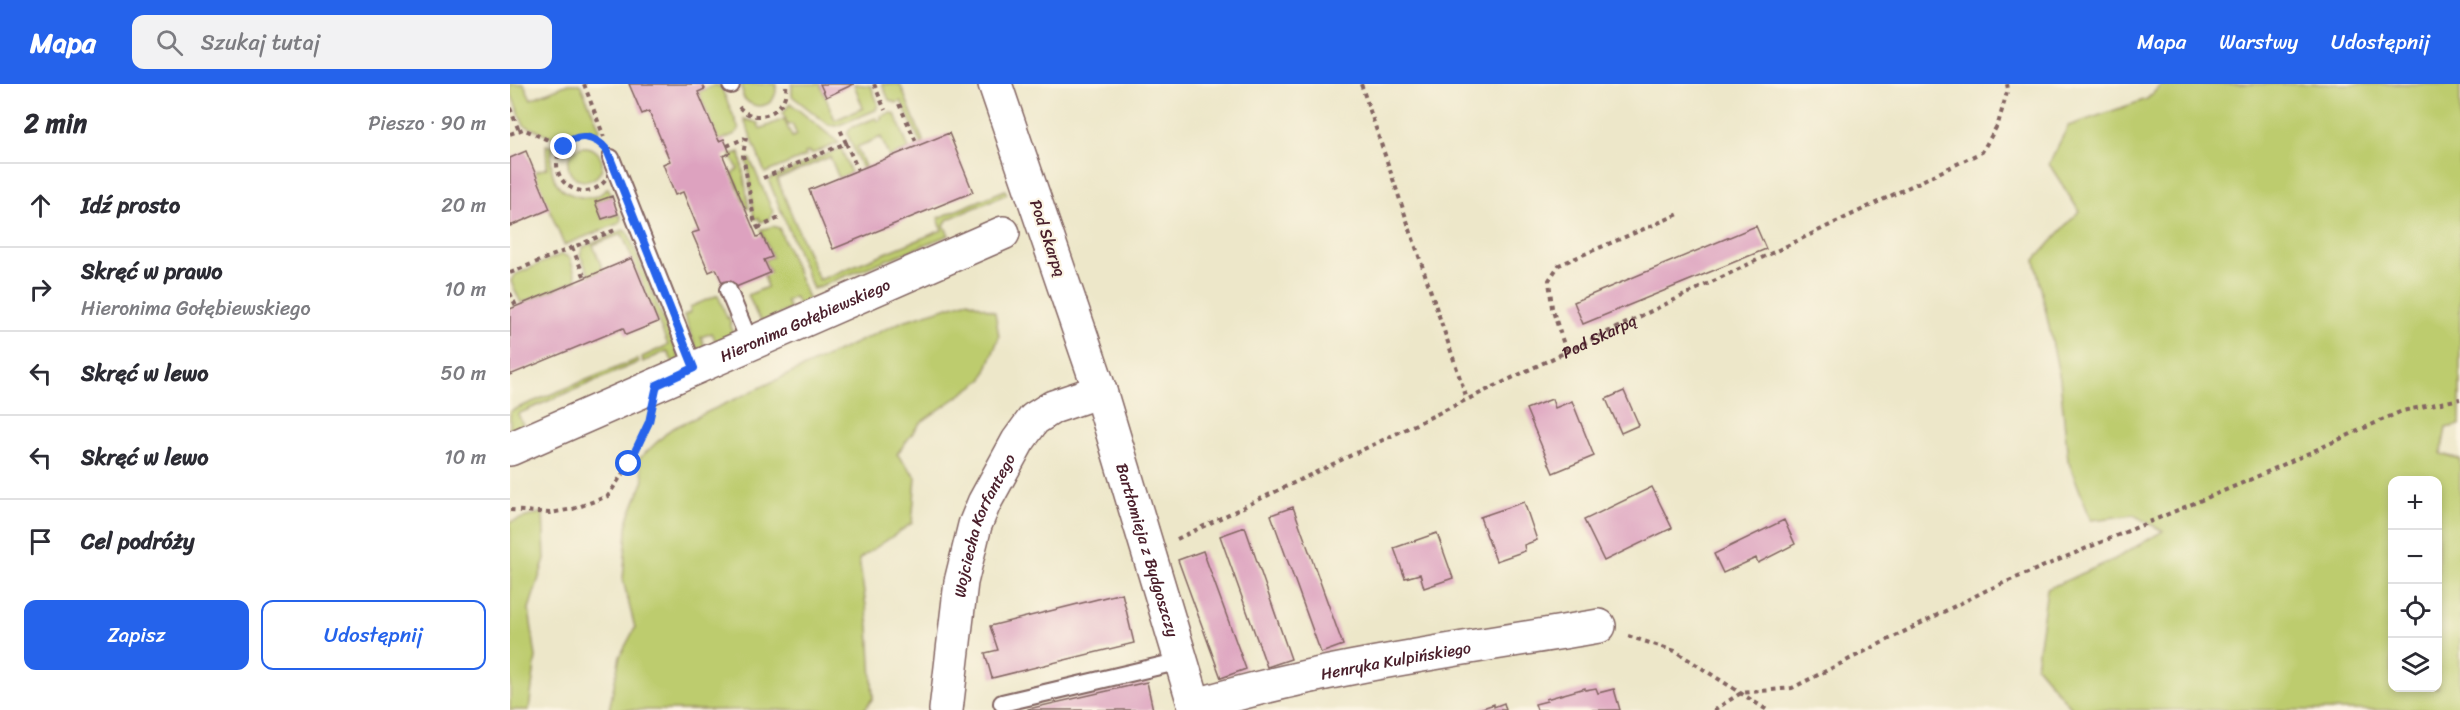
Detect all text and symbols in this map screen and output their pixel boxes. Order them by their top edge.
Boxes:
search box [132,15,552,69]
text: Mapa [30,18,96,67]
text: Szukaj tutaj [201,23,320,62]
text: Mapa [2137,23,2186,61]
text: Warstwy [2219,23,2298,61]
text: Udostępnij [2331,23,2430,61]
icon: search [153,26,186,59]
text: 2 min [24,100,87,146]
text: Pieszo · 90 m [368,106,486,141]
route end [550,133,576,159]
text: Idź prosto [81,186,180,225]
text: 20 m [441,188,486,223]
icon: ahead [24,189,57,222]
street label: Pod Skarpą [1021,195,1075,281]
text: Skręć w prawo [81,252,223,291]
street label: Hieronima Gołębiewskiego [715,270,895,370]
text: 10 m [444,272,486,307]
icon: right [24,273,57,306]
text: Hieronima Gołębiewskiego [81,291,311,326]
street label: Pod Skarpą [1556,306,1641,367]
text: Skręć w lewo [81,354,208,393]
text: 50 m [441,356,486,391]
icon: left [24,357,57,390]
text: Skręć w lewo [81,438,208,477]
text: 10 m [444,440,486,475]
icon: left [24,441,57,474]
street label: Wojciecha Korfantego [945,448,1023,599]
route start [615,450,641,476]
street label: Bartłomieja z Bydgoszczy [1108,459,1188,641]
map controls [2388,476,2442,692]
button: + [2388,476,2442,530]
text: Cel podróży [81,522,194,561]
icon: arrive [24,525,57,558]
button: − [2388,530,2442,584]
button: locate [2388,584,2442,638]
button: Zapisz [24,600,249,670]
button: Udostępnij [261,600,486,670]
street label: Henryka Kulpińskiego [1318,633,1473,688]
button: layers [2388,638,2442,692]

